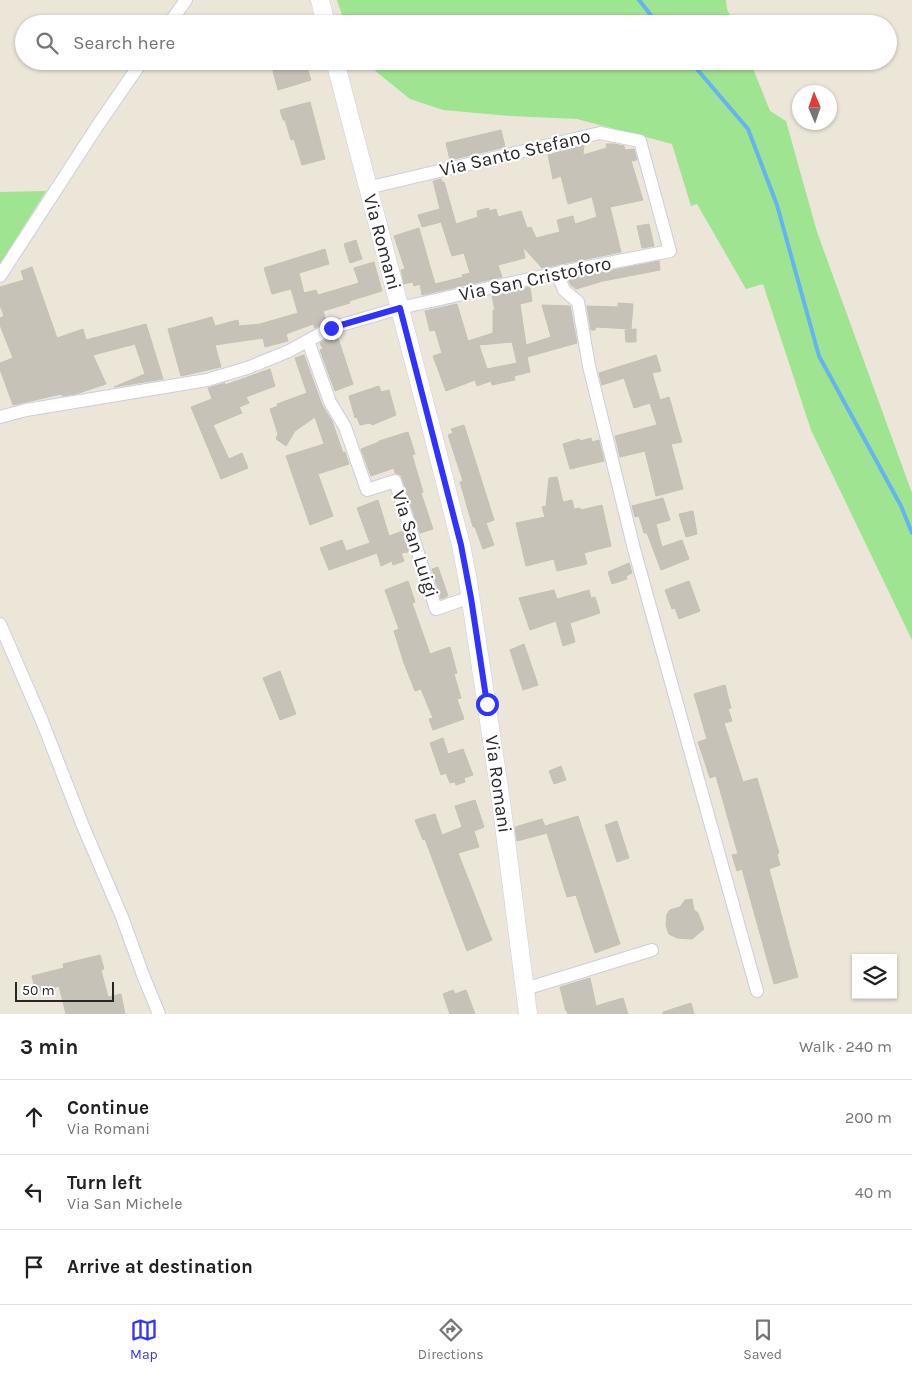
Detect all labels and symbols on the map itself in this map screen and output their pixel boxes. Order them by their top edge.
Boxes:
north arrow [792,85,837,130]
street label: Via Santo Stefano [438,125,592,181]
street label: Via Romani [359,191,405,293]
street label: Via San Cristoforo [457,252,613,306]
route end [320,317,343,340]
street label: Via San Luigi [387,487,443,601]
route start [476,693,499,716]
street label: Via Romani [480,734,516,834]
scale bar [15,979,114,1002]

